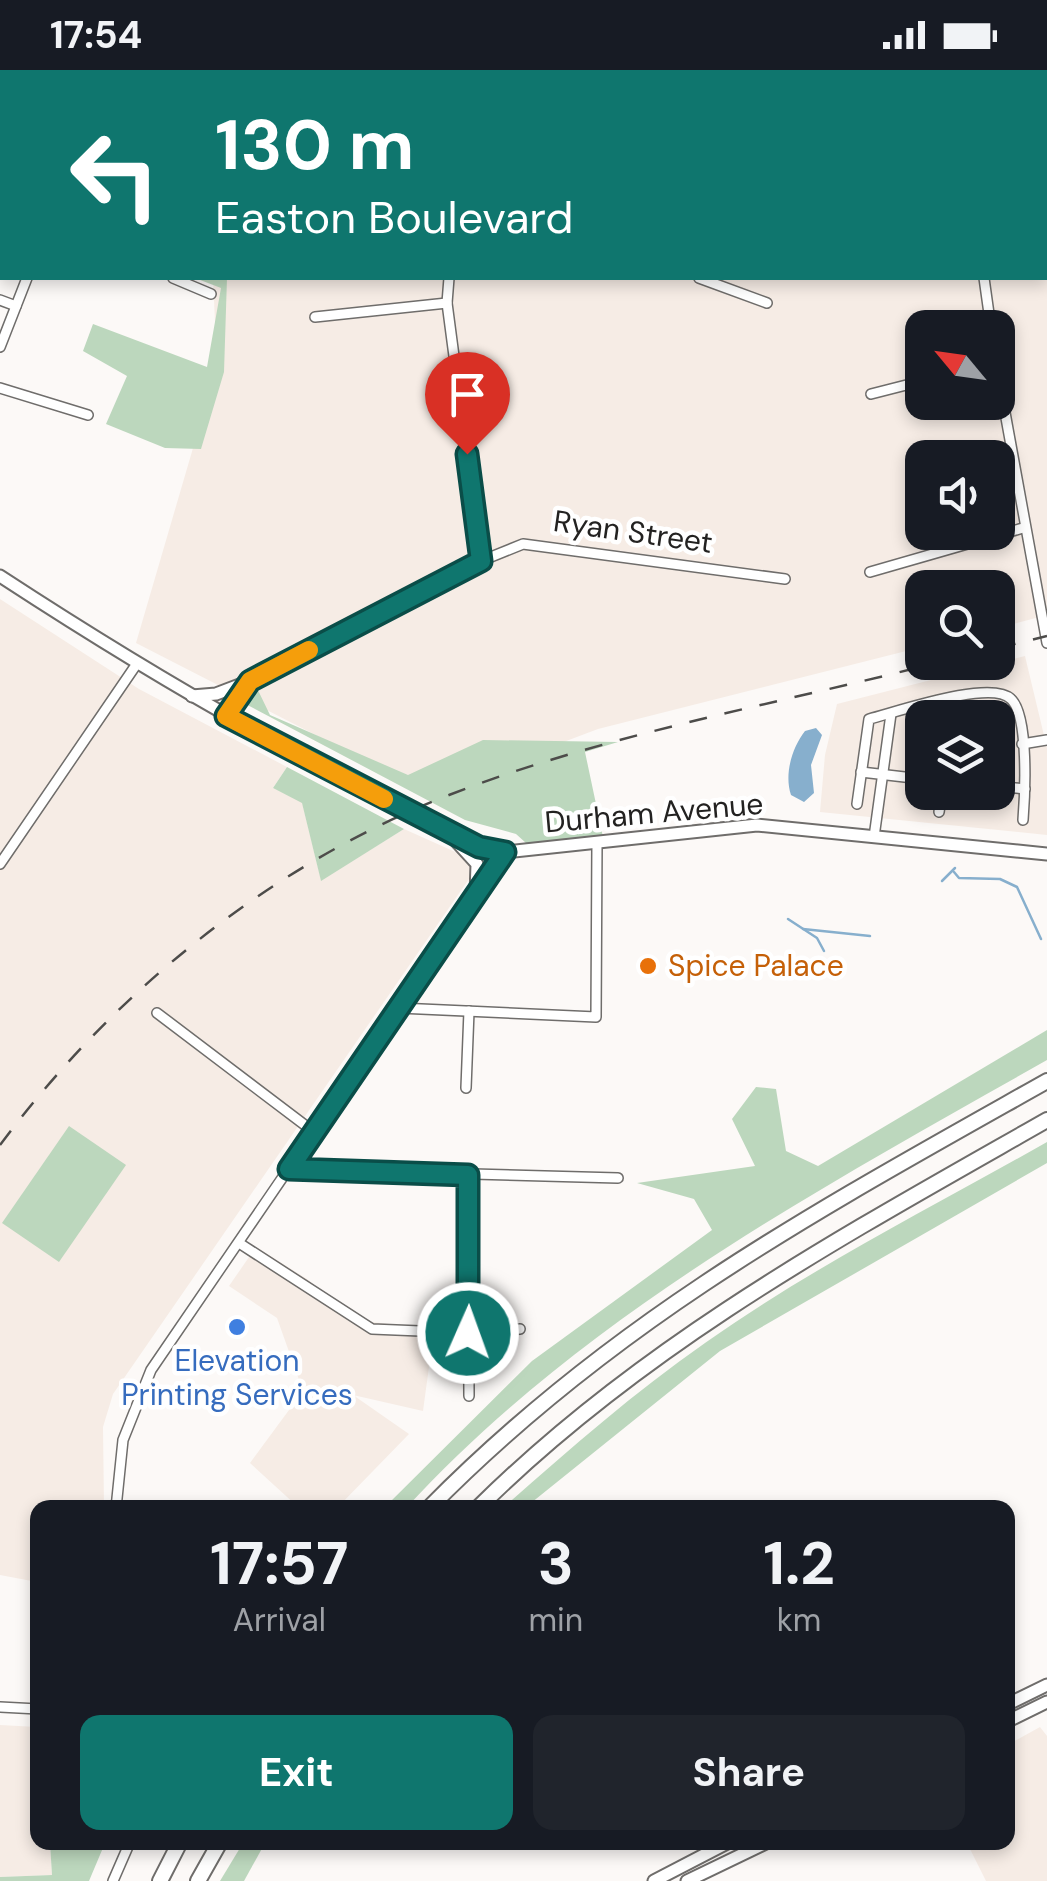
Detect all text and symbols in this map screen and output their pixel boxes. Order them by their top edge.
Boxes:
text: 17:54 [50,10,142,60]
text: 130 m [215,100,414,191]
icon: left [50,110,180,240]
text: Easton Boulevard [215,188,573,247]
north arrow [905,310,1015,420]
map controls [905,310,1015,810]
pin [425,352,510,455]
icon: arrive [440,367,495,422]
button: sound [905,440,1015,550]
street label: Ryan Street [551,501,715,562]
button: search [905,570,1015,680]
button: layers [905,700,1015,810]
street label: Durham Avenue [543,784,765,841]
place label: Spice Palace [668,946,844,985]
marker: Spice Palace [637,955,659,977]
position arrow [416,1281,520,1385]
marker: Elevation Printing Services [226,1316,248,1338]
place label: Elevation Printing Services [121,1341,353,1414]
text: 17:57 [210,1524,349,1603]
text: 3 [538,1524,574,1603]
text: 1.2 [763,1524,835,1603]
text: Arrival [233,1599,326,1641]
text: min [529,1599,583,1641]
text: km [777,1599,821,1641]
button: Exit [80,1715,513,1830]
button: Share [533,1715,965,1830]

